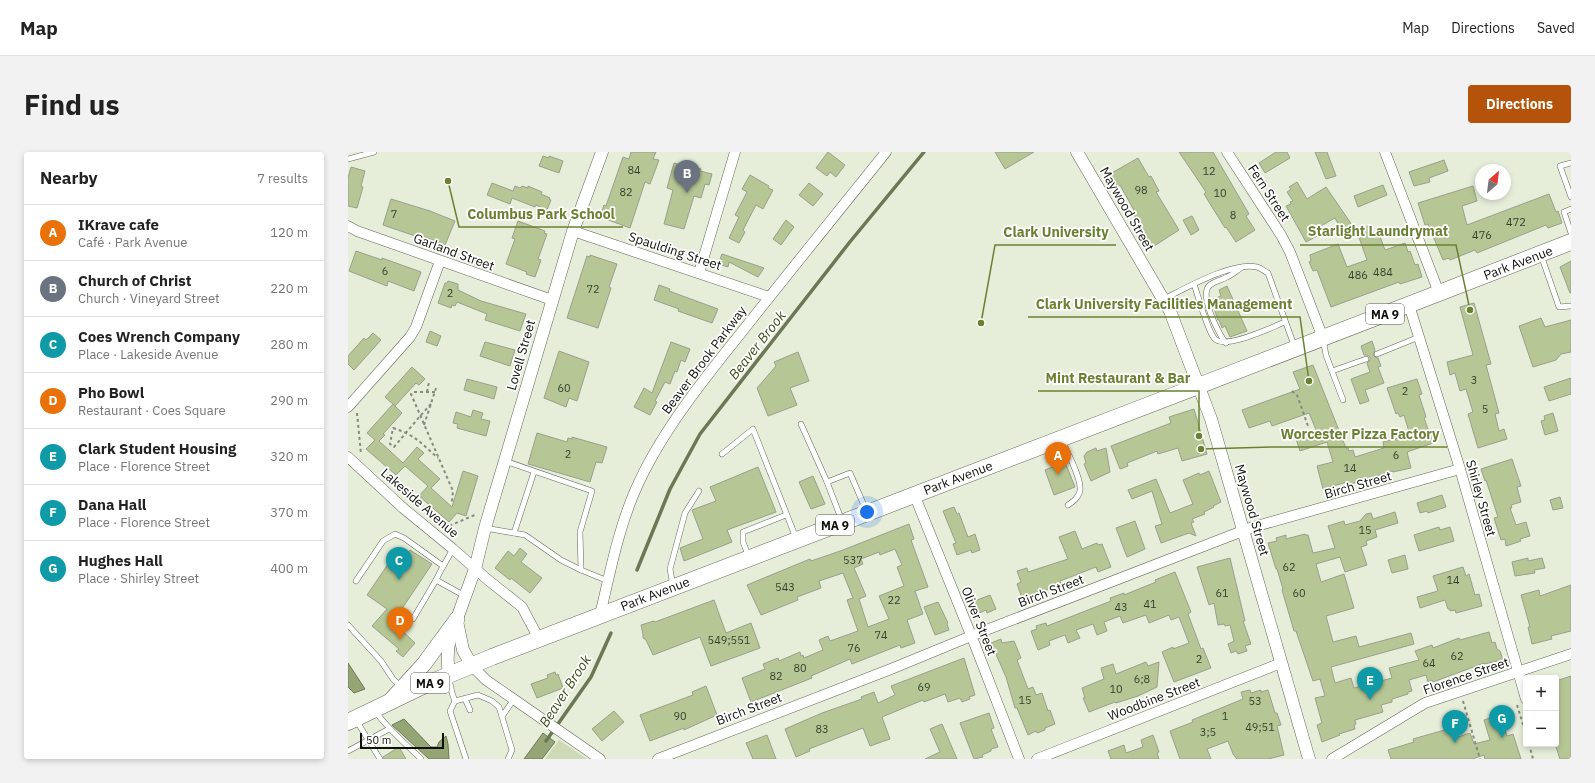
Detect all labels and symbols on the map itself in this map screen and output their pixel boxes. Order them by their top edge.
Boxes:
pin: B [674,160,700,193]
street label: Fern Street [1244,161,1294,225]
house number: 84 [627,163,641,177]
street label: Maywood Street [1096,164,1158,254]
house number: 12 [1202,164,1216,178]
north arrow [1475,164,1511,200]
house number: 98 [1134,183,1148,197]
house number: 82 [619,185,633,199]
house number: 10 [1213,186,1227,200]
callout: Columbus Park School [459,201,623,227]
text: Columbus Park School [467,205,615,223]
house number: 7 [391,207,397,221]
house number: 8 [1230,208,1236,222]
house number: 472 [1506,215,1526,229]
callout: Clark University [995,219,1116,245]
callout: Starlight Laundrymat [1300,219,1456,245]
text: Starlight Laundrymat [1308,222,1448,240]
text: Clark University [1003,223,1109,241]
street label: Spaulding Street [626,228,724,274]
house number: 476 [1472,228,1492,242]
street label: Garland Street [411,229,497,275]
street label: Park Avenue [1481,242,1555,284]
house number: 6 [382,264,388,278]
house number: 484 [1373,265,1393,279]
house number: 486 [1348,268,1368,282]
house number: 72 [586,282,600,296]
house number: 2 [447,286,453,300]
callout: Clark University Facilities Management [1028,291,1300,317]
text: Clark University Facilities Management [1036,295,1292,313]
street label: Beaver Brook Parkway [658,302,750,417]
road number: MA 9 [1366,304,1404,324]
water label: Beaver Brook [724,306,790,383]
street label: Lovell Street [503,318,539,392]
callout: Mint Restaurant & Bar [1038,365,1199,391]
text: Mint Restaurant & Bar [1046,369,1191,387]
house number: 3 [1471,373,1477,387]
house number: 60 [557,381,571,395]
house number: 2 [1402,384,1408,398]
house number: 5 [1482,402,1488,416]
callout: Worcester Pizza Factory [1272,421,1447,447]
text: Worcester Pizza Factory [1280,425,1440,443]
pin: A [1045,442,1071,475]
house number: 2 [565,447,571,461]
house number: 6 [1393,448,1399,462]
street label: Park Avenue [921,457,995,499]
street label: Shirley Street [1462,458,1500,538]
house number: 14 [1343,461,1357,475]
street label: Maywood Street [1231,462,1273,558]
street label: Lakeside Avenue [377,464,463,542]
street label: Birch Street [1322,467,1394,503]
your location [857,502,877,522]
road number: MA 9 [816,515,854,535]
house number: 15 [1358,523,1372,537]
pin: C [386,547,412,580]
house number: 537 [843,553,863,567]
house number: 62 [1282,560,1296,574]
street label: Birch Street [1016,571,1086,611]
street label: Park Avenue [618,573,692,615]
house number: 14 [1446,573,1460,587]
house number: 543 [775,580,795,594]
street label: Oliver Street [957,584,1001,658]
house number: 61 [1215,586,1229,600]
house number: 60 [1292,586,1306,600]
house number: 22 [887,593,901,607]
house number: 41 [1143,597,1157,611]
house number: 43 [1114,600,1128,614]
pin: D [387,607,413,640]
house number: 74 [874,628,888,642]
house number: 549;551 [708,633,751,647]
house number: 76 [847,641,861,655]
house number: 62 [1450,649,1464,663]
water label: Beaver Brook [535,651,595,731]
house number: 2 [1196,652,1202,666]
street label: Florence Street [1421,653,1511,699]
house number: 64 [1422,656,1436,670]
house number: 80 [793,661,807,675]
pin: E [1357,667,1383,700]
house number: 82 [769,669,783,683]
house number: 6;8 [1134,672,1150,686]
road number: MA 9 [411,673,449,693]
street label: Woodbine Street [1105,674,1203,724]
house number: 69 [917,680,931,694]
house number: 10 [1109,682,1123,696]
street label: Birch Street [714,689,784,729]
house number: 15 [1018,693,1032,707]
house number: 53 [1248,694,1262,708]
pin: G [1489,705,1515,738]
house number: 90 [673,709,687,723]
house number: 1 [1222,709,1229,723]
pin: F [1442,710,1468,743]
house number: 49;51 [1245,720,1275,734]
house number: 83 [815,722,829,736]
house number: 3;5 [1200,725,1216,739]
scale bar [360,731,444,750]

